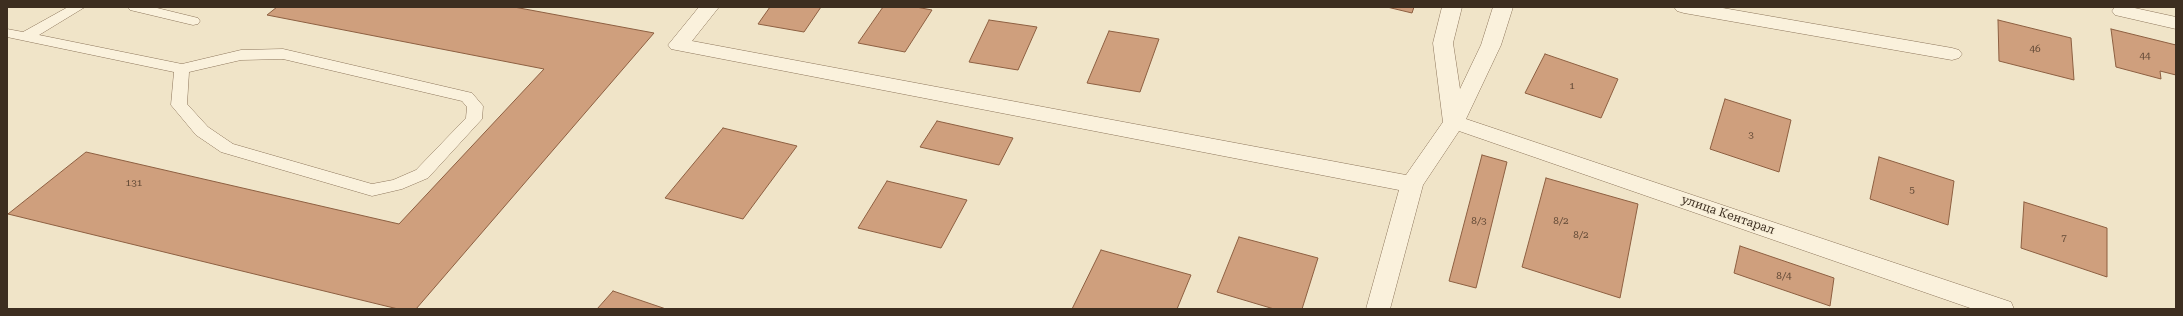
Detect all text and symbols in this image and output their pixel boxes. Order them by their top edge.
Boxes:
house number: 46 [2029,43,2041,55]
house number: 44 [2139,50,2151,62]
house number: 1 [1569,80,1575,92]
house number: 3 [1748,129,1754,141]
house number: 131 [126,177,142,189]
house number: 5 [1909,184,1915,196]
street label: улица Кентарал [1679,192,1777,238]
house number: 8/3 [1471,215,1487,227]
house number: 8/2 [1553,215,1569,227]
house number: 8/2 [1573,229,1589,241]
house number: 7 [2061,232,2067,244]
house number: 8/4 [1776,270,1792,282]

